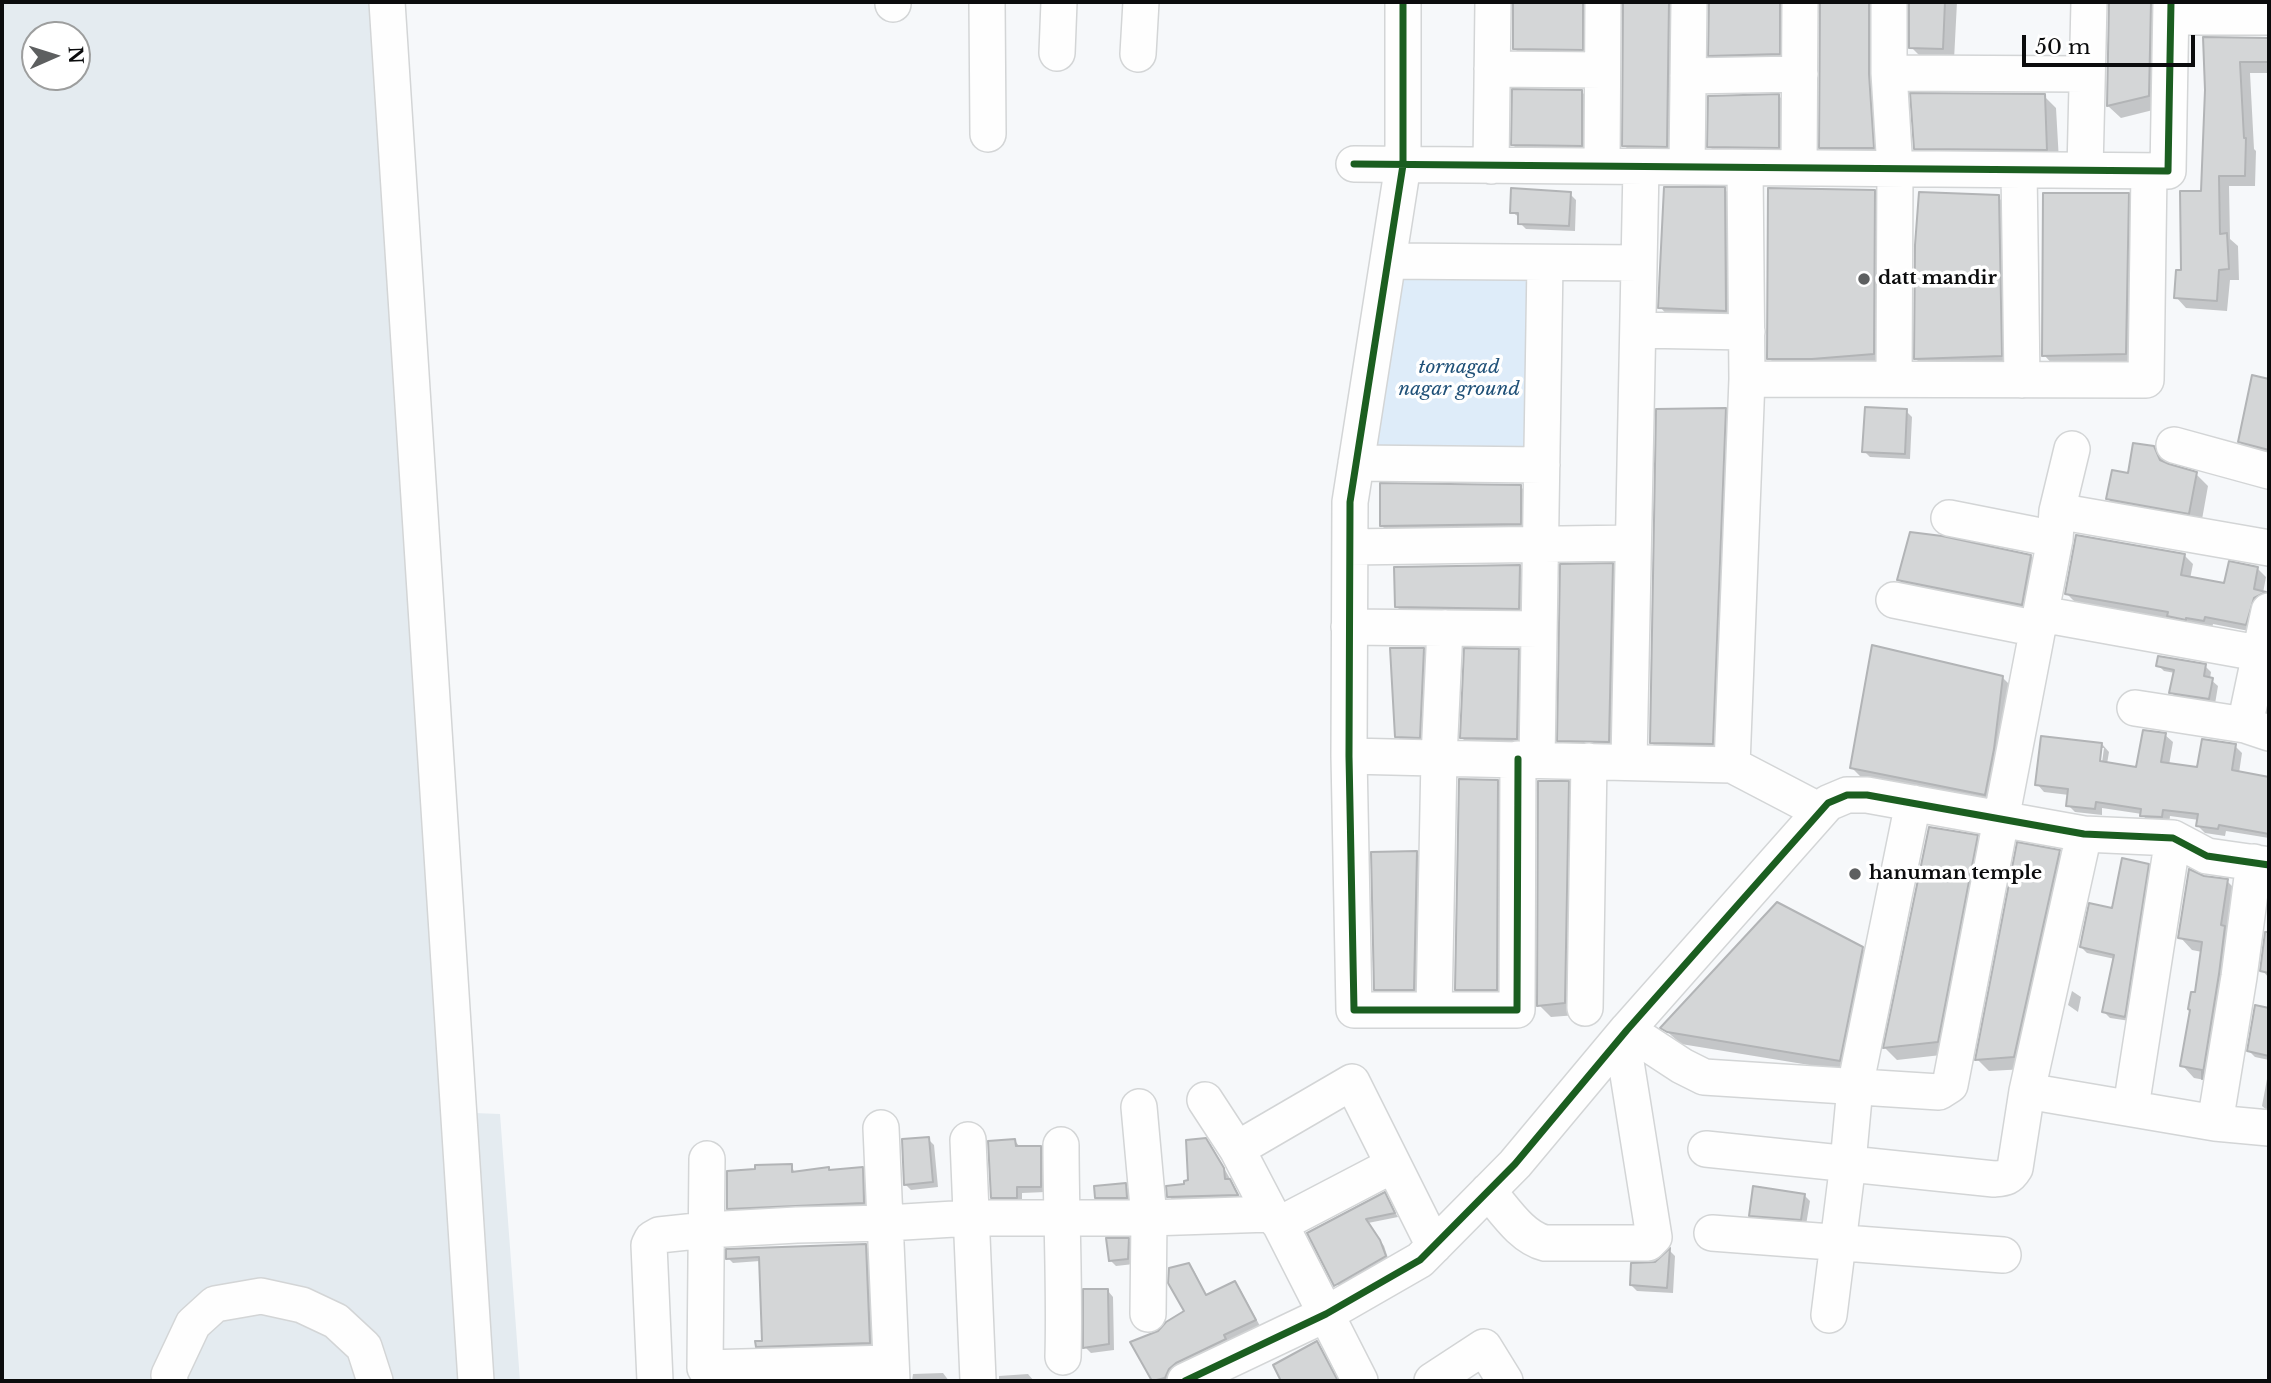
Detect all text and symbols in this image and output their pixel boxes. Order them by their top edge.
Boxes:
north arrow [21,21,91,91]
scale bar [2026,21,2199,65]
text: 50 m [2035,34,2090,60]
text: N [64,45,87,65]
place label: datt mandir [1878,268,1997,290]
marker: datt mandir [1856,271,1872,287]
park label: tornagad nagar ground [1398,357,1520,401]
place label: hanuman temple [1869,863,2042,885]
marker: hanuman temple [1847,866,1863,882]

